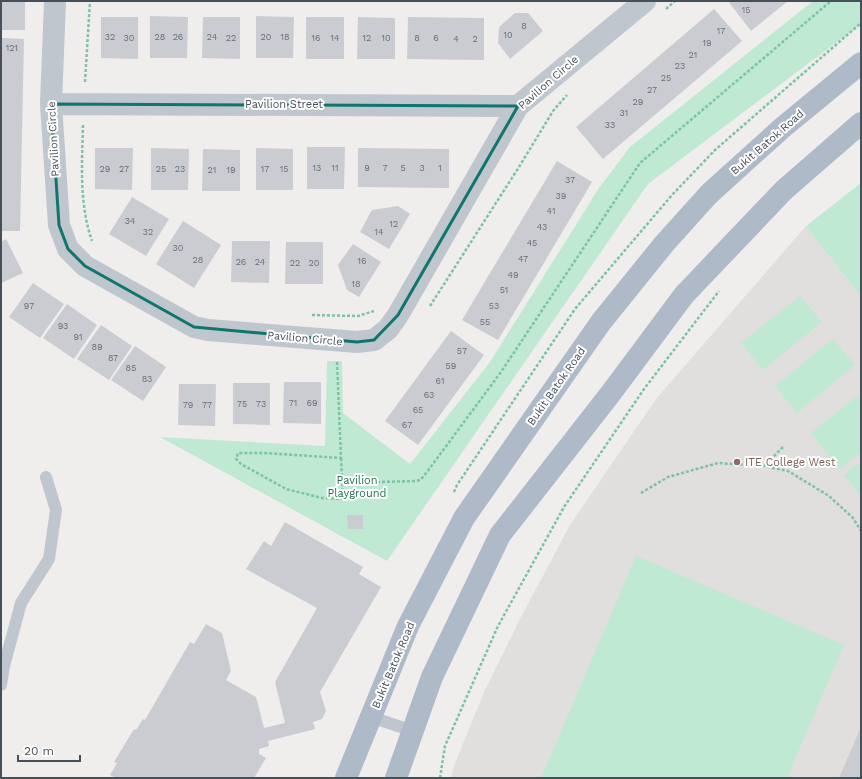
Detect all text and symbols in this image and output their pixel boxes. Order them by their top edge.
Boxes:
house number: 15 [742,5,750,15]
house number: 8 [521,21,527,31]
house number: 17 [717,26,725,36]
house number: 10 [503,30,513,40]
house number: 32 [105,32,115,42]
house number: 28 [155,32,165,42]
house number: 26 [173,32,183,42]
house number: 24 [207,32,218,42]
house number: 20 [261,32,272,42]
house number: 18 [280,32,290,42]
house number: 30 [124,33,135,43]
house number: 22 [226,33,236,43]
house number: 16 [312,33,320,43]
house number: 14 [330,33,340,43]
house number: 12 [363,33,371,43]
house number: 10 [381,33,391,43]
house number: 8 [414,33,420,43]
house number: 6 [433,33,439,43]
house number: 4 [453,34,459,44]
house number: 2 [472,34,478,44]
house number: 19 [702,38,712,48]
house number: 121 [6,43,18,53]
house number: 21 [689,50,697,60]
street label: Pavilion Circle [516,53,581,112]
house number: 23 [675,61,685,71]
house number: 25 [661,73,671,83]
house number: 27 [647,85,657,95]
house number: 29 [633,97,643,107]
street label: Pavilion Street [245,98,323,111]
street label: Pavilion Circle [45,101,62,177]
street label: Bukit Batok Road [728,107,806,178]
house number: 31 [620,108,628,118]
house number: 33 [605,120,615,130]
house number: 13 [313,163,321,173]
house number: 11 [331,163,339,173]
house number: 9 [364,163,370,173]
house number: 7 [382,163,388,173]
house number: 5 [400,163,406,173]
house number: 3 [419,163,425,173]
house number: 1 [438,163,442,173]
house number: 29 [100,164,110,174]
house number: 27 [119,164,129,174]
house number: 25 [156,164,166,174]
house number: 23 [175,164,185,174]
house number: 17 [261,164,269,174]
house number: 15 [280,164,288,174]
house number: 21 [208,165,216,175]
house number: 19 [226,165,236,175]
house number: 37 [565,175,575,185]
house number: 39 [556,191,566,201]
house number: 41 [547,206,555,216]
house number: 34 [125,216,136,226]
house number: 12 [390,219,398,229]
house number: 43 [537,222,547,232]
house number: 32 [143,227,153,237]
house number: 14 [374,227,384,237]
house number: 45 [527,238,537,248]
house number: 30 [173,243,184,253]
house number: 47 [518,254,528,264]
house number: 28 [193,255,203,265]
house number: 16 [358,256,366,266]
house number: 26 [236,257,246,267]
house number: 24 [255,257,266,267]
house number: 22 [290,258,300,268]
house number: 20 [309,258,320,268]
house number: 49 [507,270,519,280]
house number: 18 [351,279,361,289]
house number: 51 [500,285,508,295]
house number: 97 [24,301,34,311]
house number: 53 [489,301,499,311]
house number: 55 [480,317,490,327]
house number: 93 [58,321,68,331]
street label: Pavilion Circle [267,329,343,348]
house number: 91 [73,332,83,342]
house number: 89 [91,342,103,352]
street label: Bukit Batok Road [525,345,588,428]
house number: 57 [457,346,467,356]
house number: 87 [108,353,118,363]
house number: 59 [446,361,456,371]
house number: 85 [126,363,136,373]
house number: 83 [142,374,152,384]
house number: 61 [436,376,444,386]
house number: 63 [424,390,434,400]
house number: 71 [289,398,297,408]
house number: 69 [306,398,318,408]
house number: 75 [237,399,247,409]
house number: 73 [256,399,266,409]
house number: 79 [183,400,193,410]
house number: 77 [202,400,212,410]
house number: 65 [413,405,423,415]
house number: 67 [402,420,412,430]
place label: ITE College West [745,456,836,469]
marker: ITE College West [732,457,742,467]
park label: Pavilion Playground [328,474,386,500]
street label: Bukit Batok Road [369,620,418,710]
scale bar [18,737,80,763]
text: 20 m [24,744,54,758]

